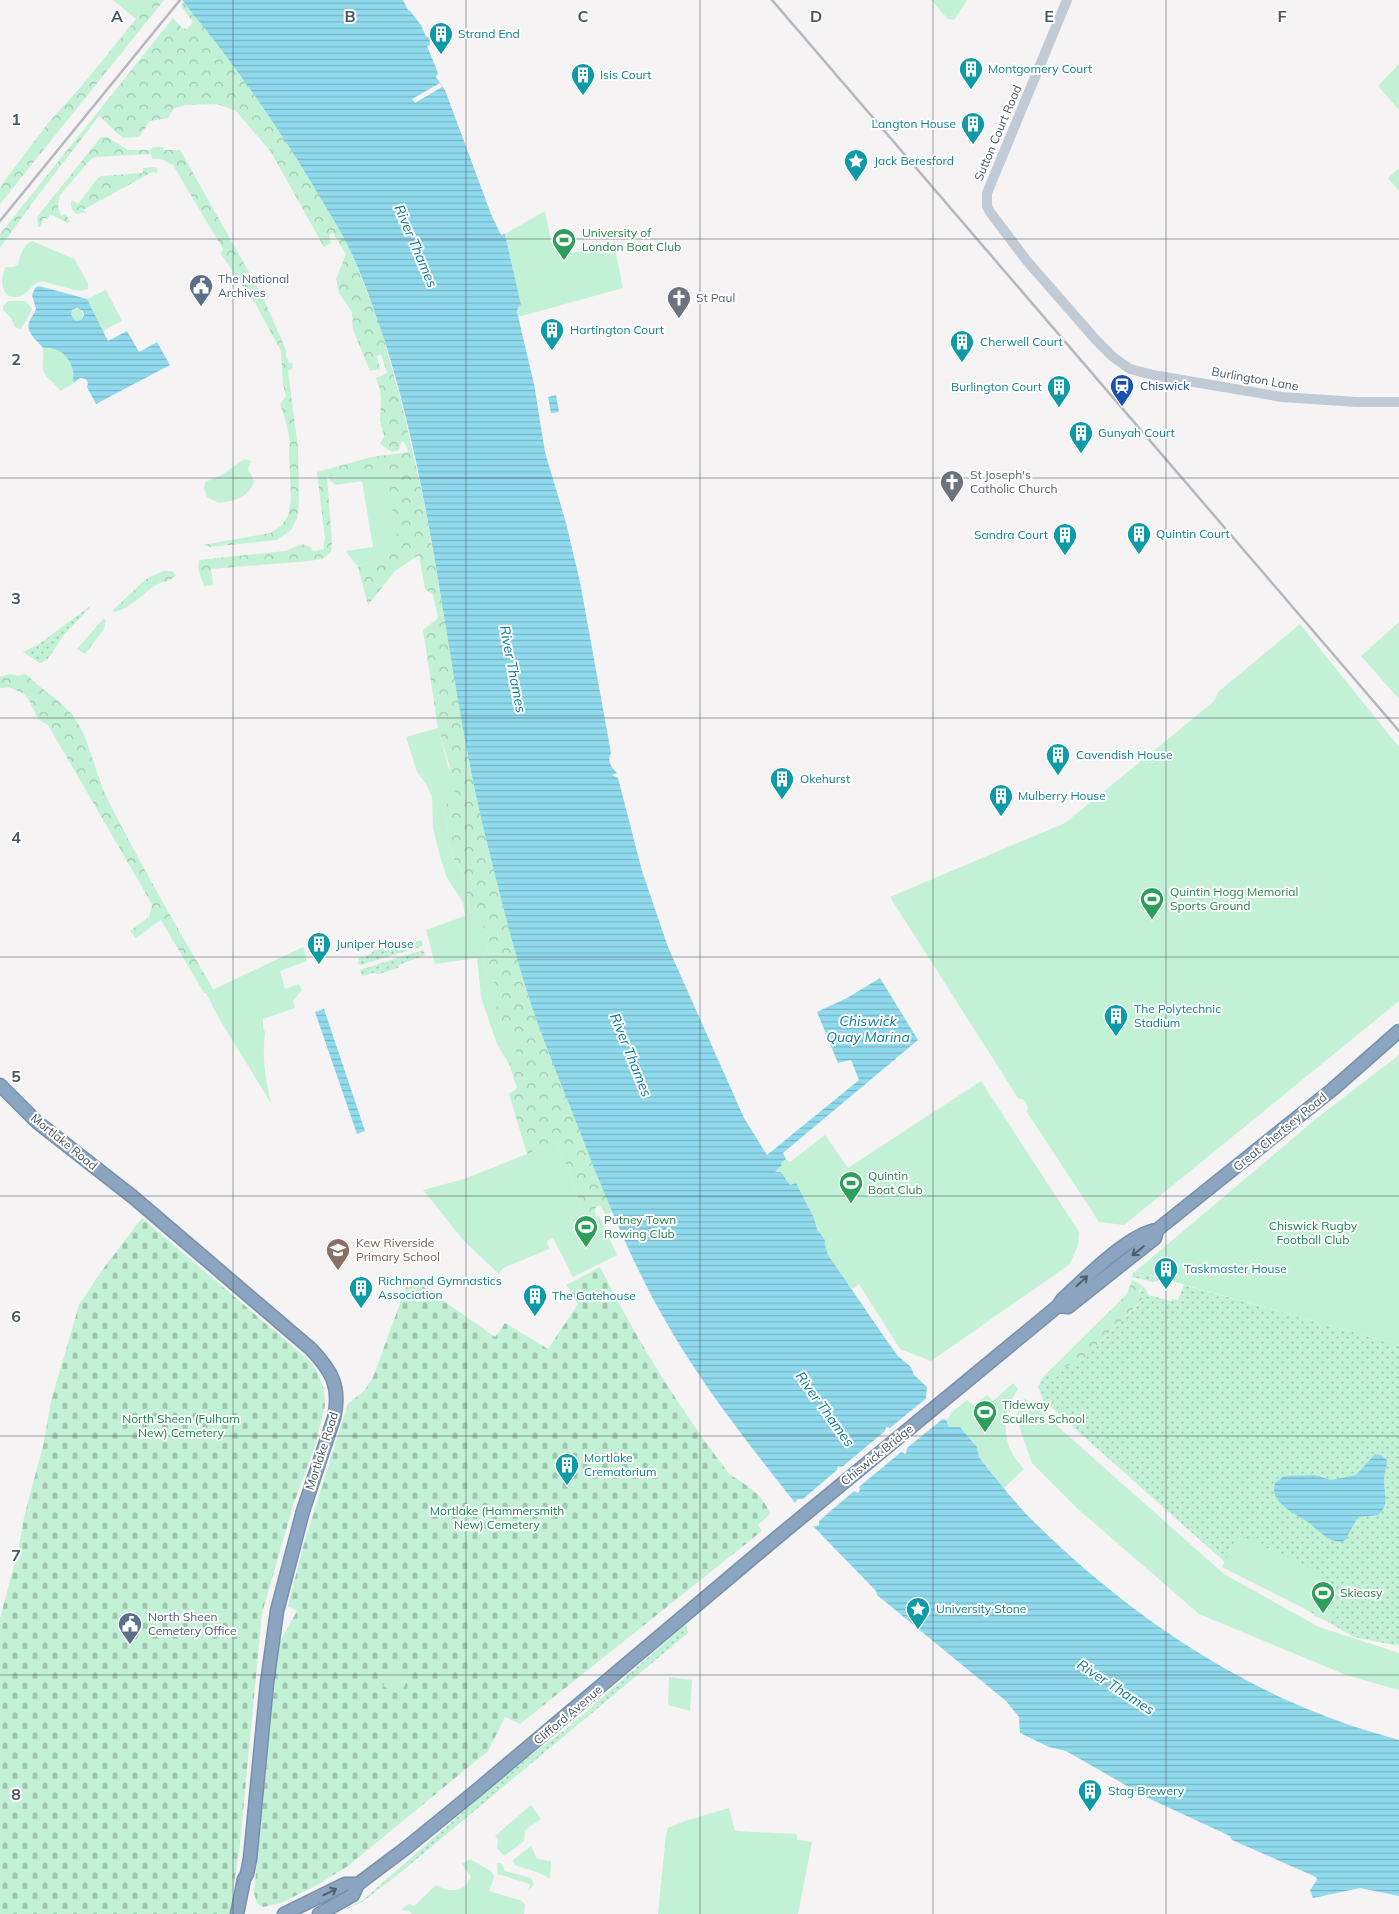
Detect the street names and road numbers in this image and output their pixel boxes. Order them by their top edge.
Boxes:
street label: Sutton Court Road [971,83,1024,183]
street label: Burlington Lane [1211,363,1300,394]
street label: Great Chertsey Road [1230,1089,1330,1174]
street label: Mortlake Road [28,1110,101,1173]
street label: Mortlake Road [302,1410,341,1492]
street label: Chiswick Bridge [837,1421,916,1488]
street label: Clifford Avenue [530,1682,605,1748]

